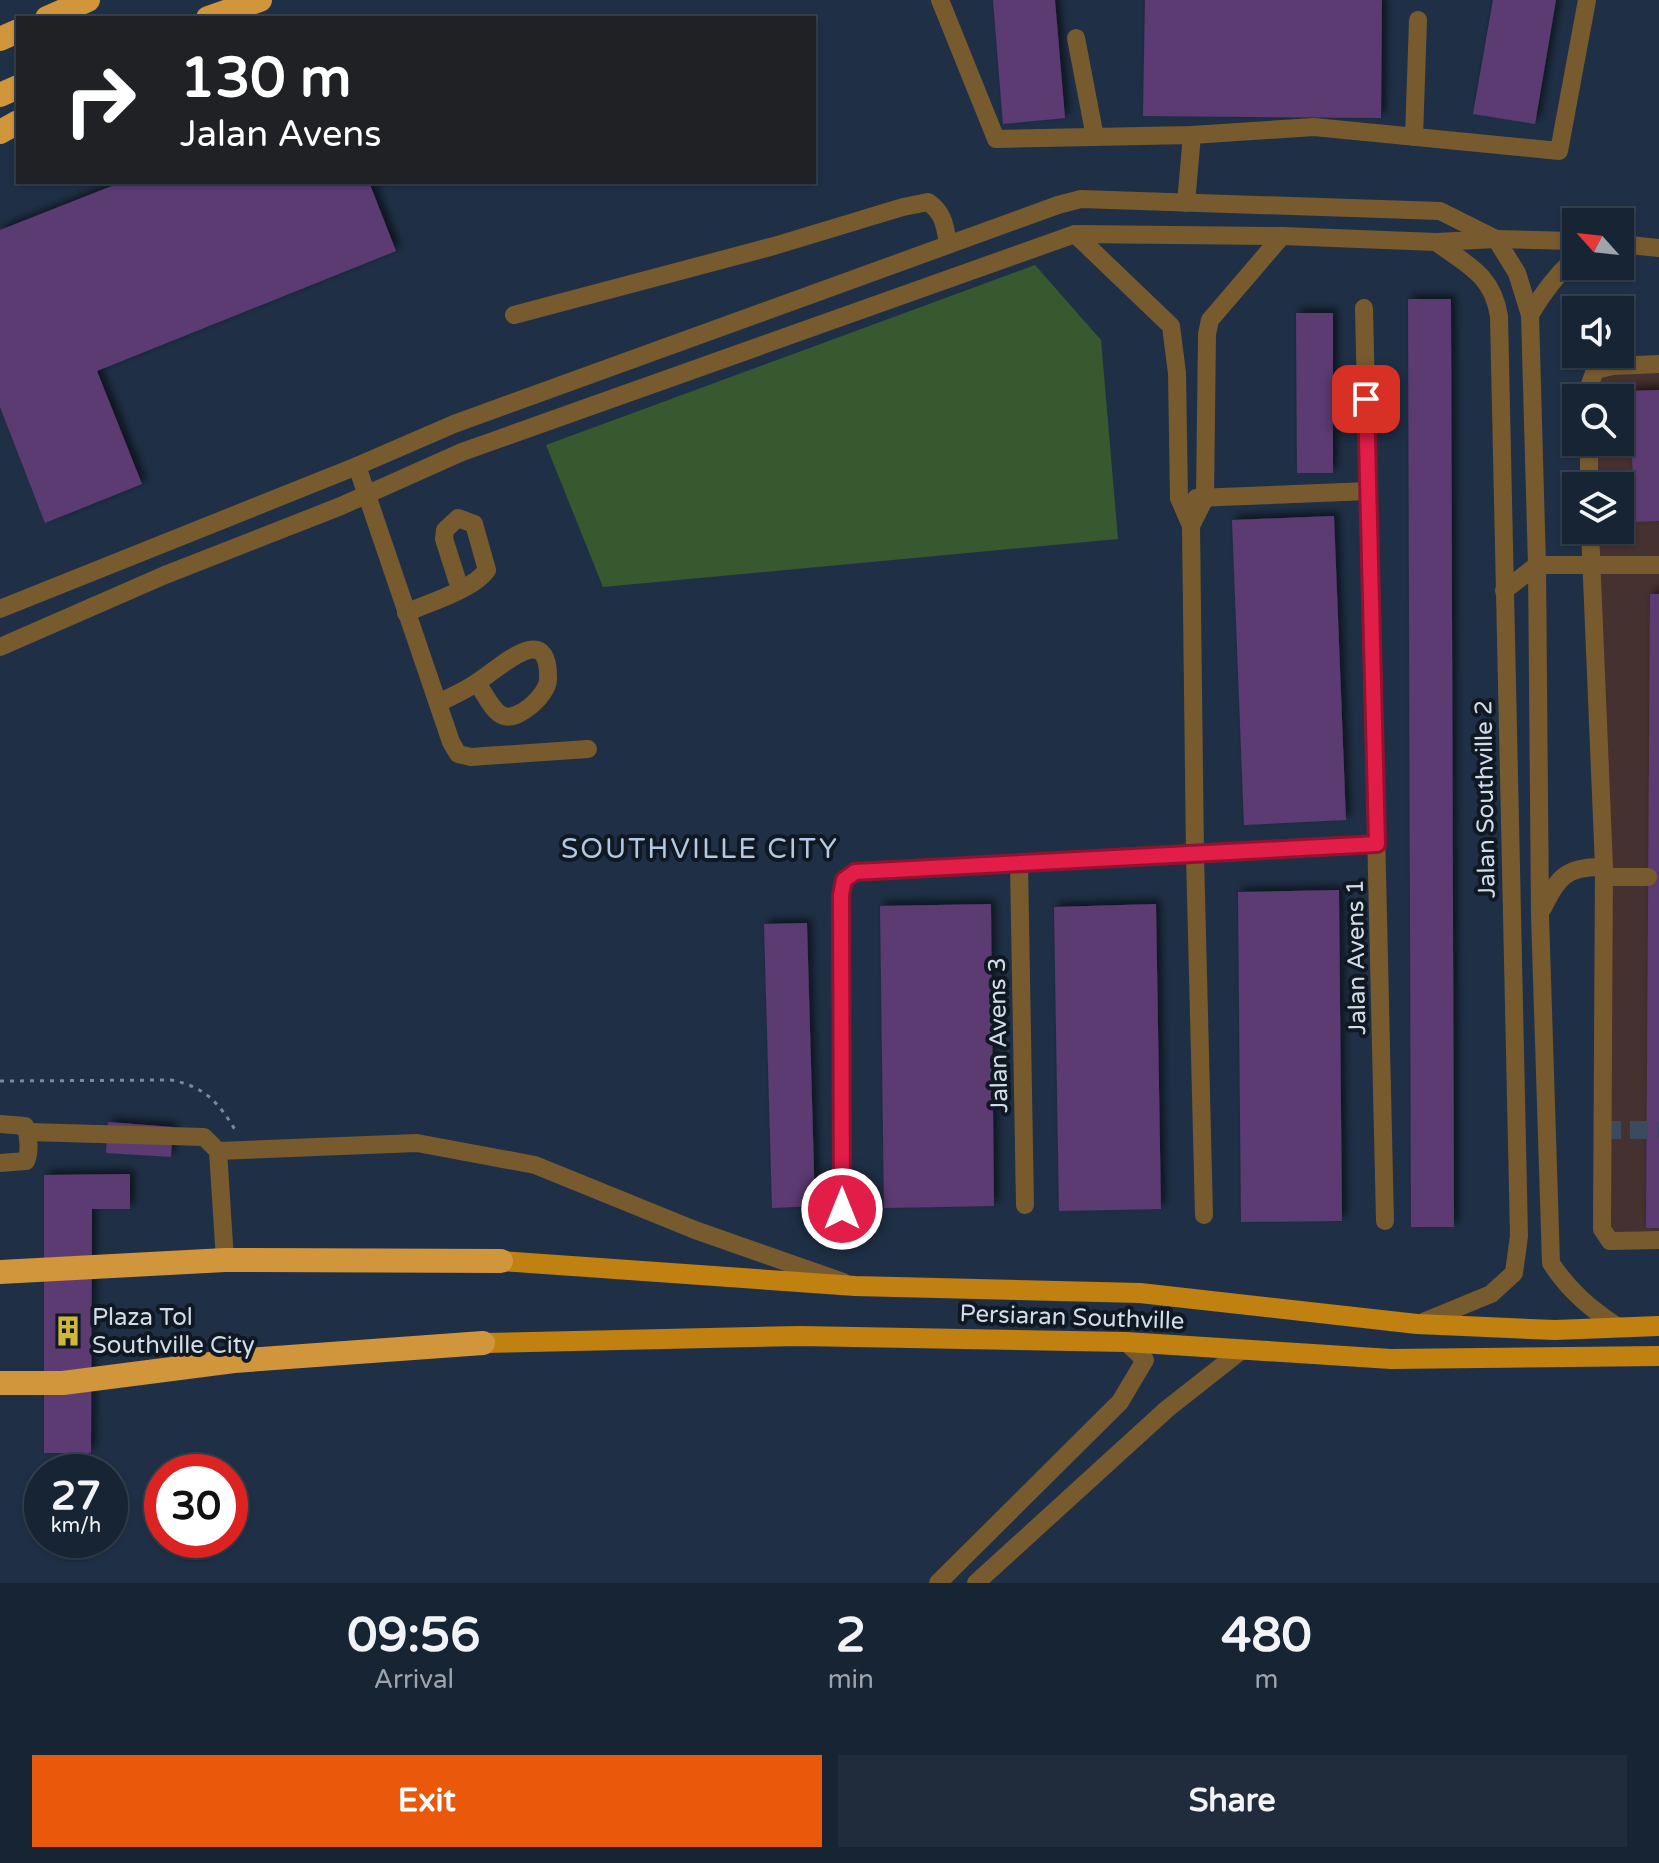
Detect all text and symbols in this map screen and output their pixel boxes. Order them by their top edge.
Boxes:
text: 130 m [180,45,351,112]
icon: right [48,48,152,152]
text: Jalan Avens [180,113,381,156]
north arrow [1562,208,1634,280]
map controls [1562,208,1634,544]
button: sound [1562,296,1634,368]
pin [1332,365,1400,433]
icon: arrive [1344,377,1388,421]
button: search [1562,384,1634,456]
button: layers [1562,472,1634,544]
street label: Jalan Southville 2 [1469,700,1502,898]
district label: SOUTHVILLE CITY [561,832,839,866]
street label: Jalan Avens 1 [1341,879,1372,1035]
street label: Jalan Avens 3 [983,957,1014,1113]
position arrow [800,1167,884,1251]
street label: Persiaran Southville [959,1299,1185,1336]
place label: Plaza Tol Southville City [92,1303,255,1360]
building icon: Plaza Tol Southville City [51,1314,85,1348]
speed limit sign: 30 [144,1454,248,1558]
text: 27 [51,1472,101,1520]
text: km/h [51,1514,101,1538]
text: 09:56 [347,1607,480,1665]
text: 2 [836,1607,866,1665]
text: 480 [1221,1607,1312,1665]
text: Arrival [374,1664,454,1695]
text: min [828,1664,874,1695]
text: m [1255,1664,1278,1695]
button: Exit [32,1755,822,1847]
button: Share [838,1755,1627,1847]

